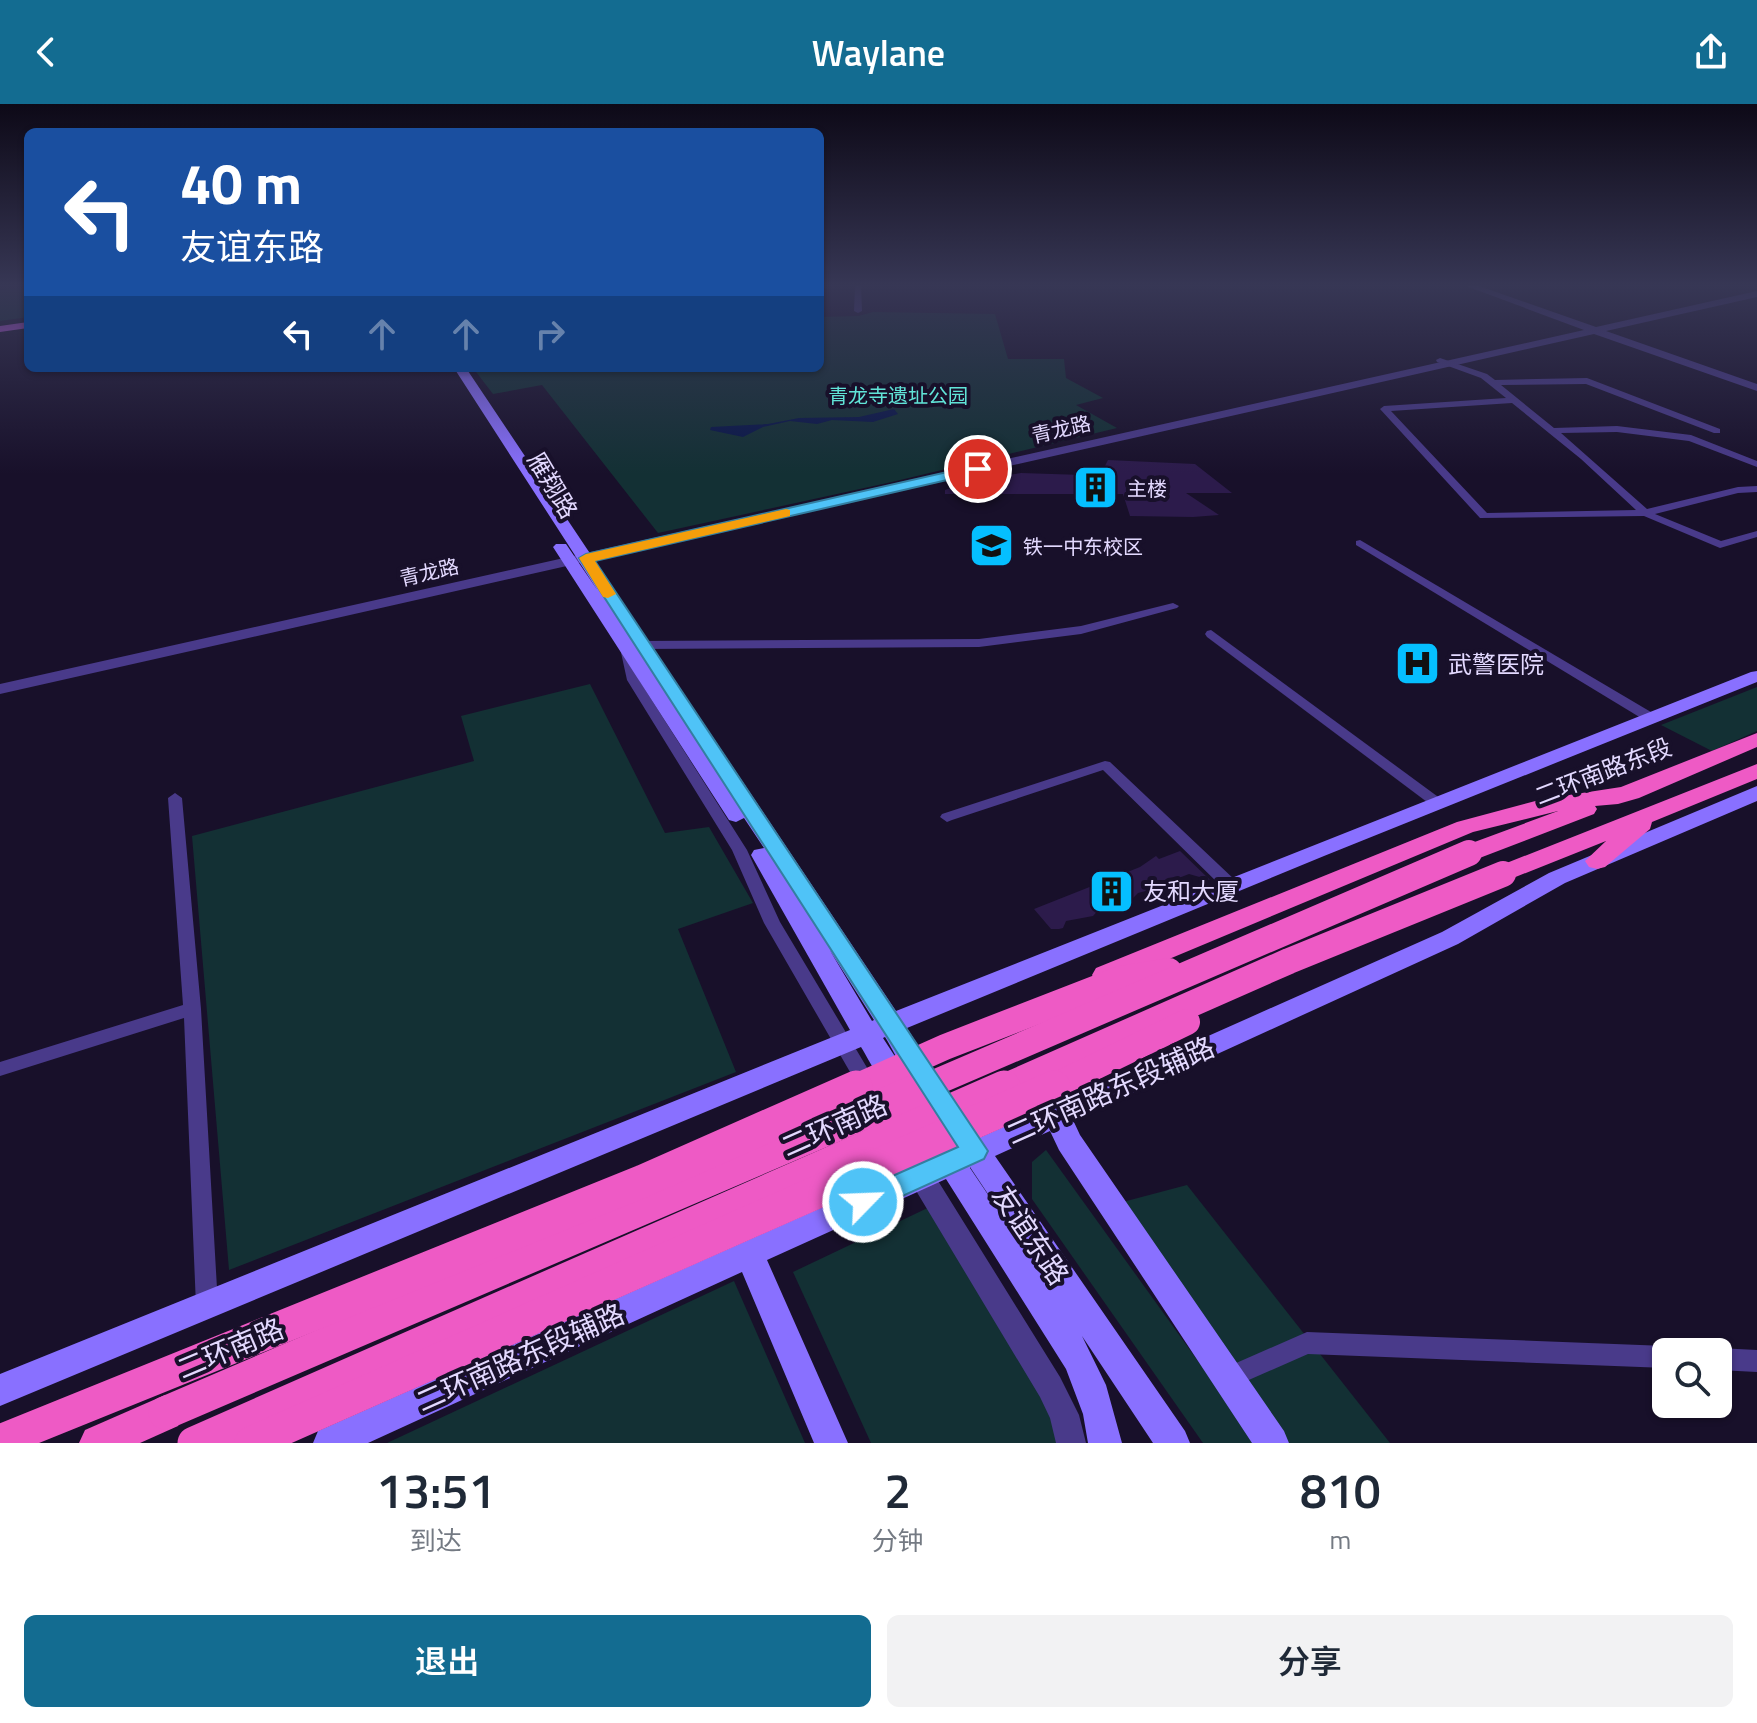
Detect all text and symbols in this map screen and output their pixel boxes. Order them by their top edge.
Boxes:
text: Waylane [812,25,945,80]
icon: back [24,30,68,74]
icon: share [1689,30,1733,74]
text: 40 m [180,141,302,226]
icon: left [48,160,152,264]
text: 友谊东路 [180,219,324,274]
icon: left [276,312,320,356]
icon: ahead [360,312,404,356]
icon: ahead [444,312,488,356]
icon: right [528,312,572,356]
park label: 青龙寺遗址公园 [828,380,968,411]
street label: 青龙路 [1028,407,1094,451]
pin [944,435,1012,503]
street label: 雁翔路 [519,445,587,525]
icon: arrive [956,447,1000,491]
building icon: 主楼 [1072,464,1120,512]
place label: 主楼 [1127,473,1167,504]
school or university icon: 铁一中东校区 [968,522,1016,570]
place label: 铁一中东校区 [1023,531,1143,562]
street label: 青龙路 [396,550,462,594]
hospital icon: 武警医院 [1393,640,1441,688]
place label: 武警医院 [1448,646,1544,682]
street label: 二环南路东段 [1529,728,1677,814]
building icon: 友和大厦 [1088,867,1136,915]
place label: 友和大厦 [1143,873,1239,909]
street label: 二环南路东段辅路 [999,1025,1221,1155]
street label: 二环南路 [774,1083,894,1167]
position arrow [821,1160,905,1244]
street label: 友谊东路 [982,1177,1080,1293]
street label: 二环南路东段辅路 [409,1292,631,1422]
street label: 二环南路 [170,1306,290,1390]
map controls [1652,1338,1732,1418]
button: search [1652,1338,1732,1418]
text: 13:51 [376,1454,495,1527]
text: 2 [884,1454,911,1527]
text: 810 [1300,1454,1381,1527]
text: m [1329,1520,1351,1559]
text: 到达 [410,1521,462,1560]
text: 分钟 [872,1521,924,1560]
button: 退出 [24,1615,871,1707]
button: 分享 [887,1615,1733,1707]

